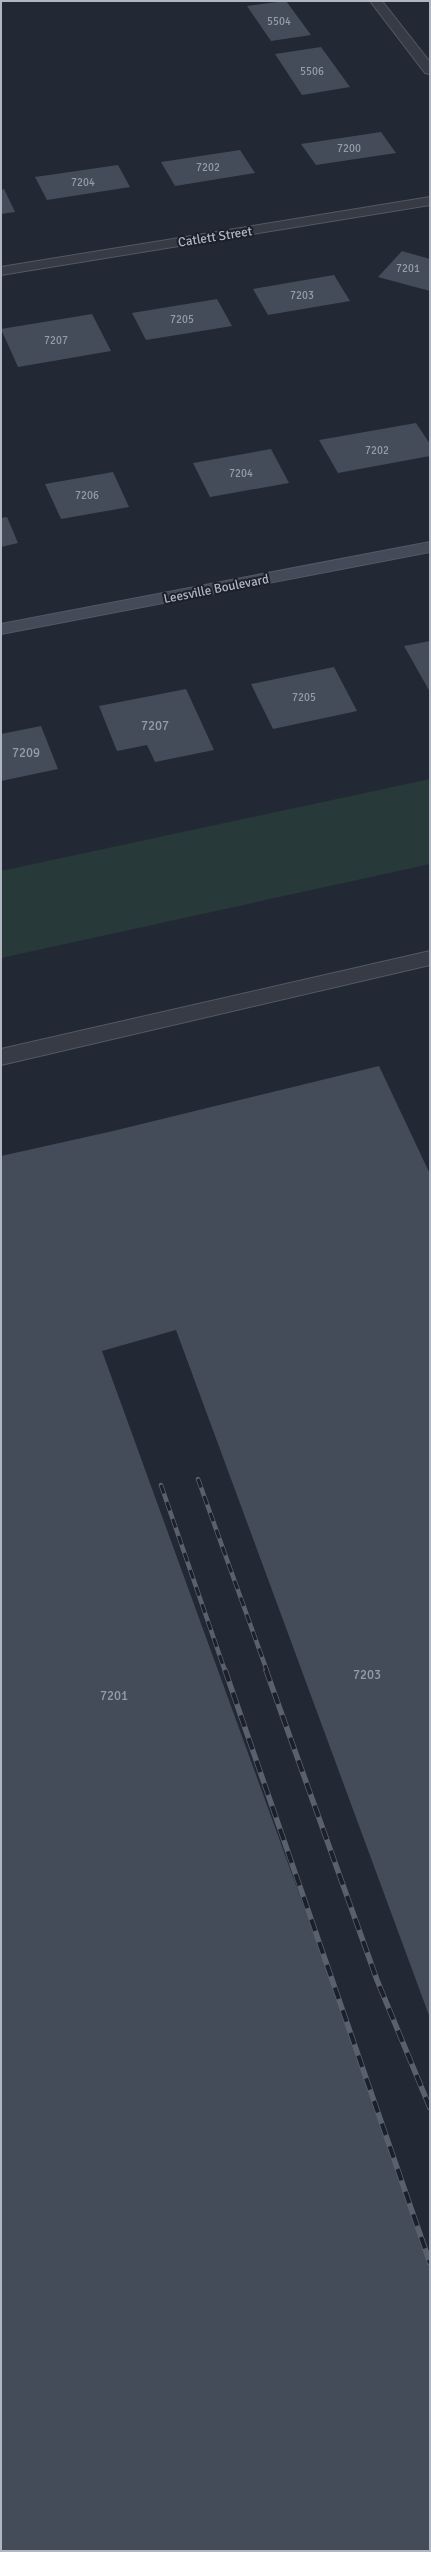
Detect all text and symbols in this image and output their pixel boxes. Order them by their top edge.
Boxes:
house number: 5504 [267,15,291,28]
house number: 5506 [300,65,324,78]
house number: 7200 [337,142,361,155]
house number: 7202 [196,161,220,174]
house number: 7204 [71,176,95,189]
street label: Catlett Street [177,223,254,251]
house number: 7201 [396,262,420,275]
house number: 7203 [290,289,314,302]
house number: 7205 [170,313,194,326]
house number: 7207 [44,334,68,347]
house number: 7202 [365,444,389,457]
house number: 7204 [229,467,253,480]
house number: 7206 [75,489,99,502]
street label: Leesville Boulevard [162,571,270,607]
house number: 7205 [292,691,316,704]
house number: 7207 [141,718,169,734]
house number: 7209 [12,745,40,761]
house number: 7203 [353,1667,381,1683]
house number: 7201 [100,1688,128,1704]

